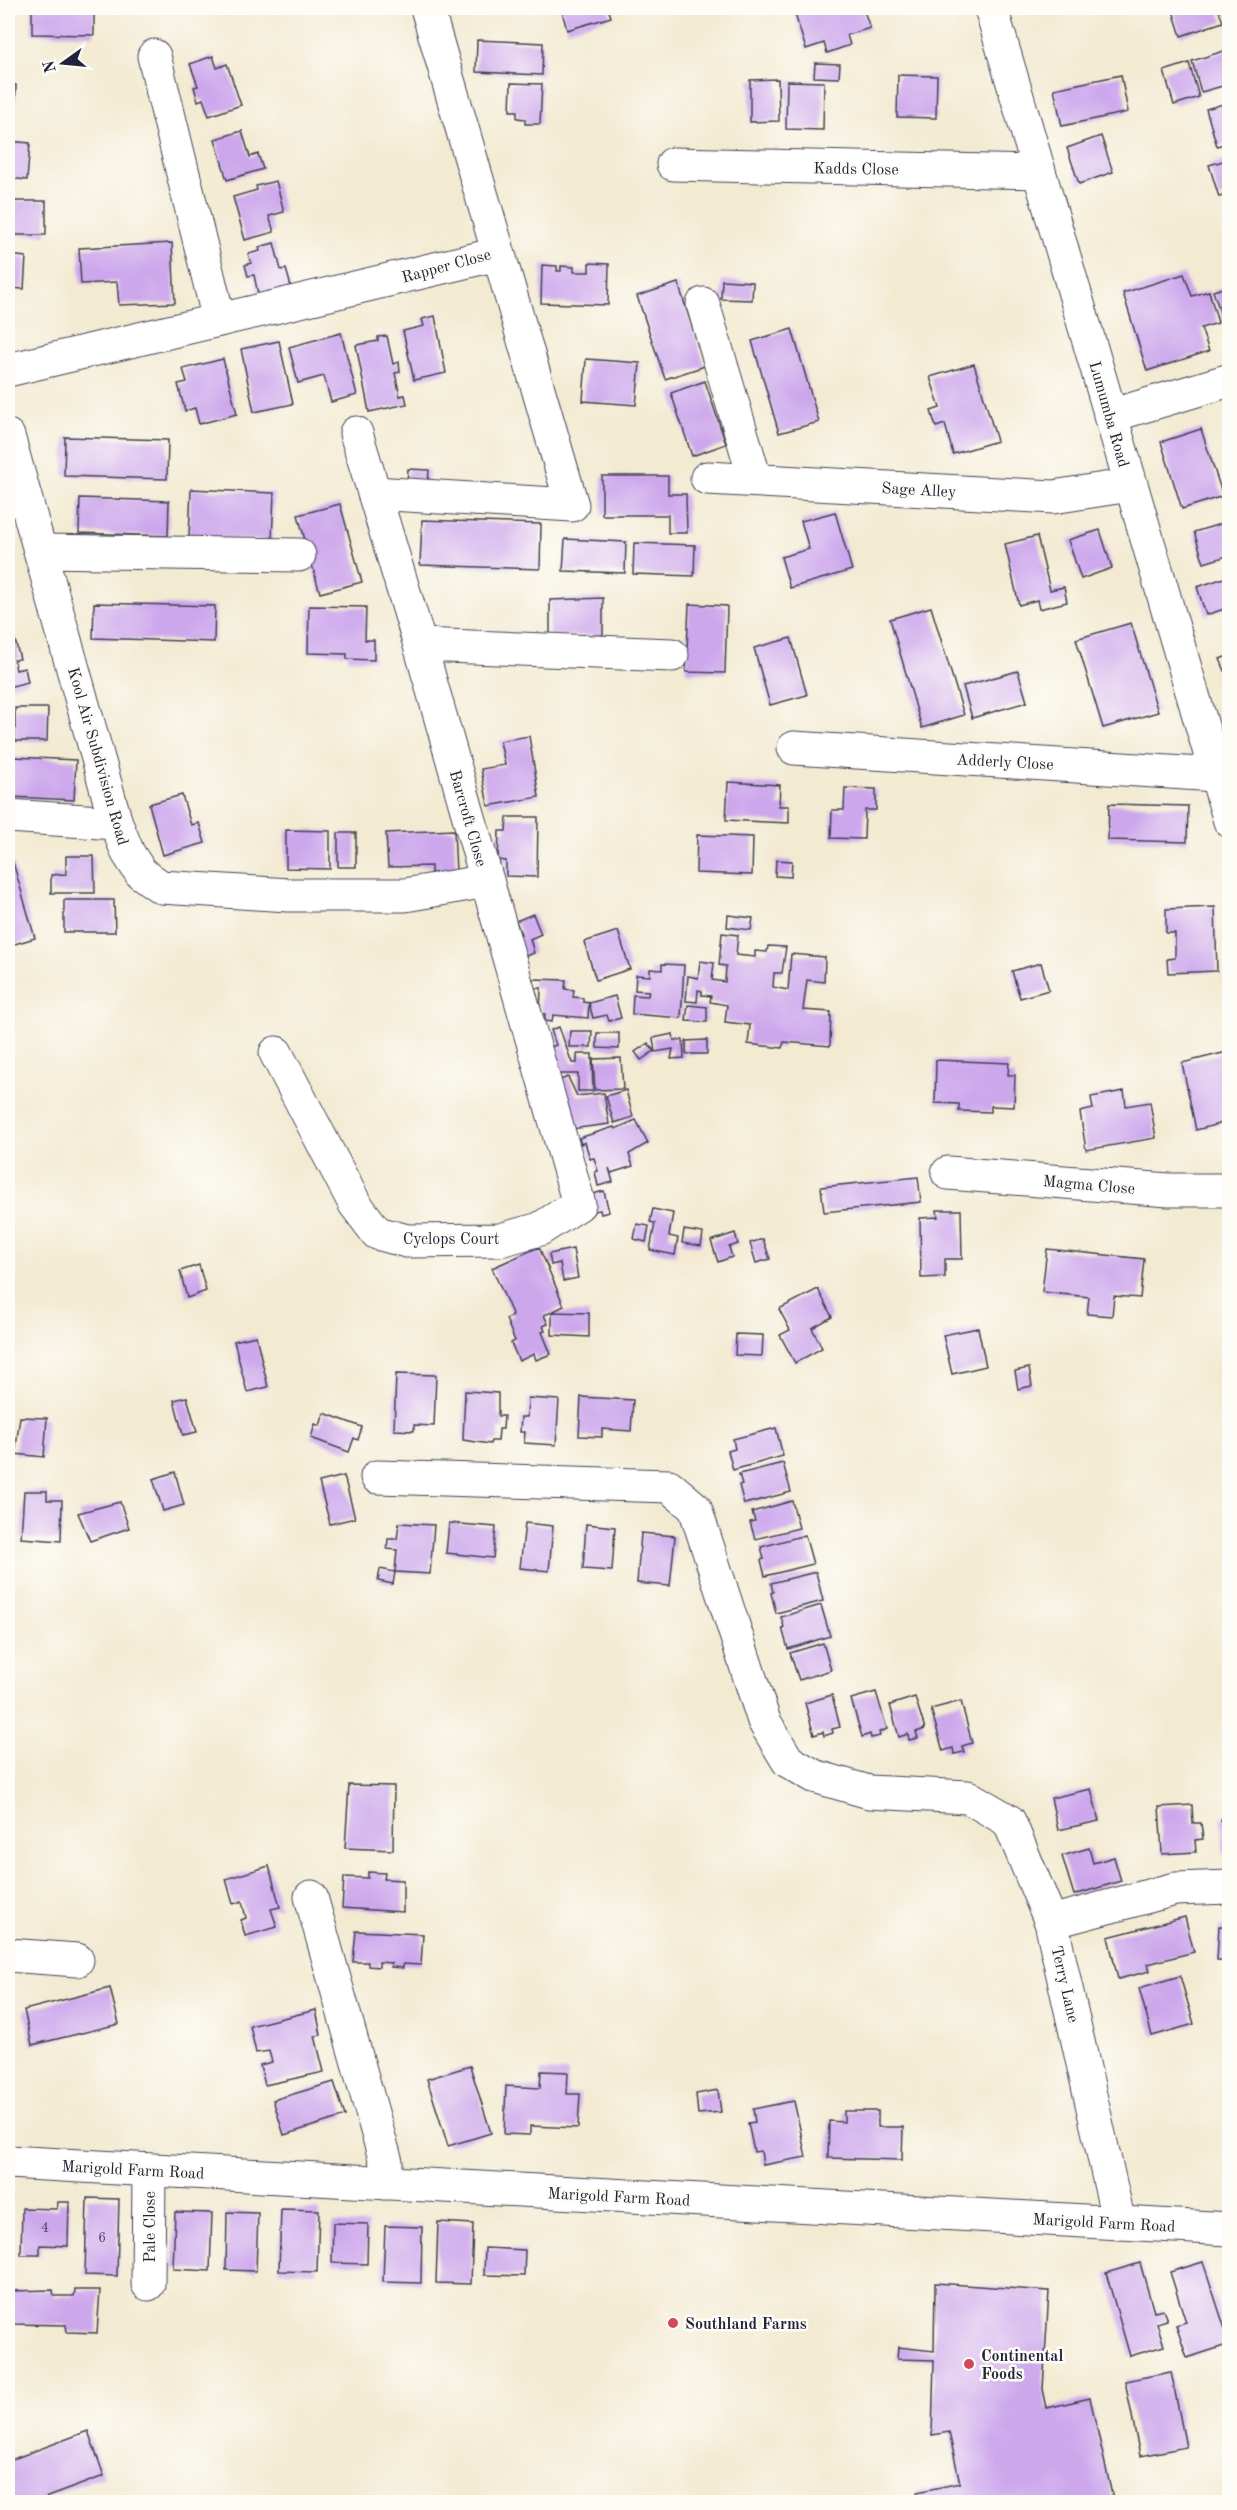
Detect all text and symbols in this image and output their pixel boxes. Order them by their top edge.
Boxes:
north arrow [33,33,93,93]
text: N [41,58,60,74]
street label: Kadds Close [813,161,899,179]
street label: Rapper Close [400,247,493,287]
street label: Lumumba Road [1085,360,1131,469]
street label: Sage Alley [881,481,957,501]
street label: Kool Air Subdivision Road [64,666,130,847]
street label: Adderly Close [956,752,1054,774]
street label: Barcroft Close [446,768,488,869]
street label: Magma Close [1042,1174,1136,1198]
street label: Cyclops Court [403,1232,500,1248]
street label: Terry Lane [1047,1944,1081,2024]
street label: Marigold Farm Road [61,2159,205,2183]
street label: Marigold Farm Road [547,2186,691,2210]
street label: Pale Close [143,2191,159,2263]
street label: Marigold Farm Road [1032,2212,1176,2236]
house number: 4 [41,2221,49,2235]
house number: 6 [98,2231,106,2245]
marker: Southland Farms [666,2316,680,2330]
place label: Southland Farms [685,2317,807,2333]
place label: Continental Foods [981,2349,1063,2383]
marker: Continental Foods [962,2357,976,2371]

